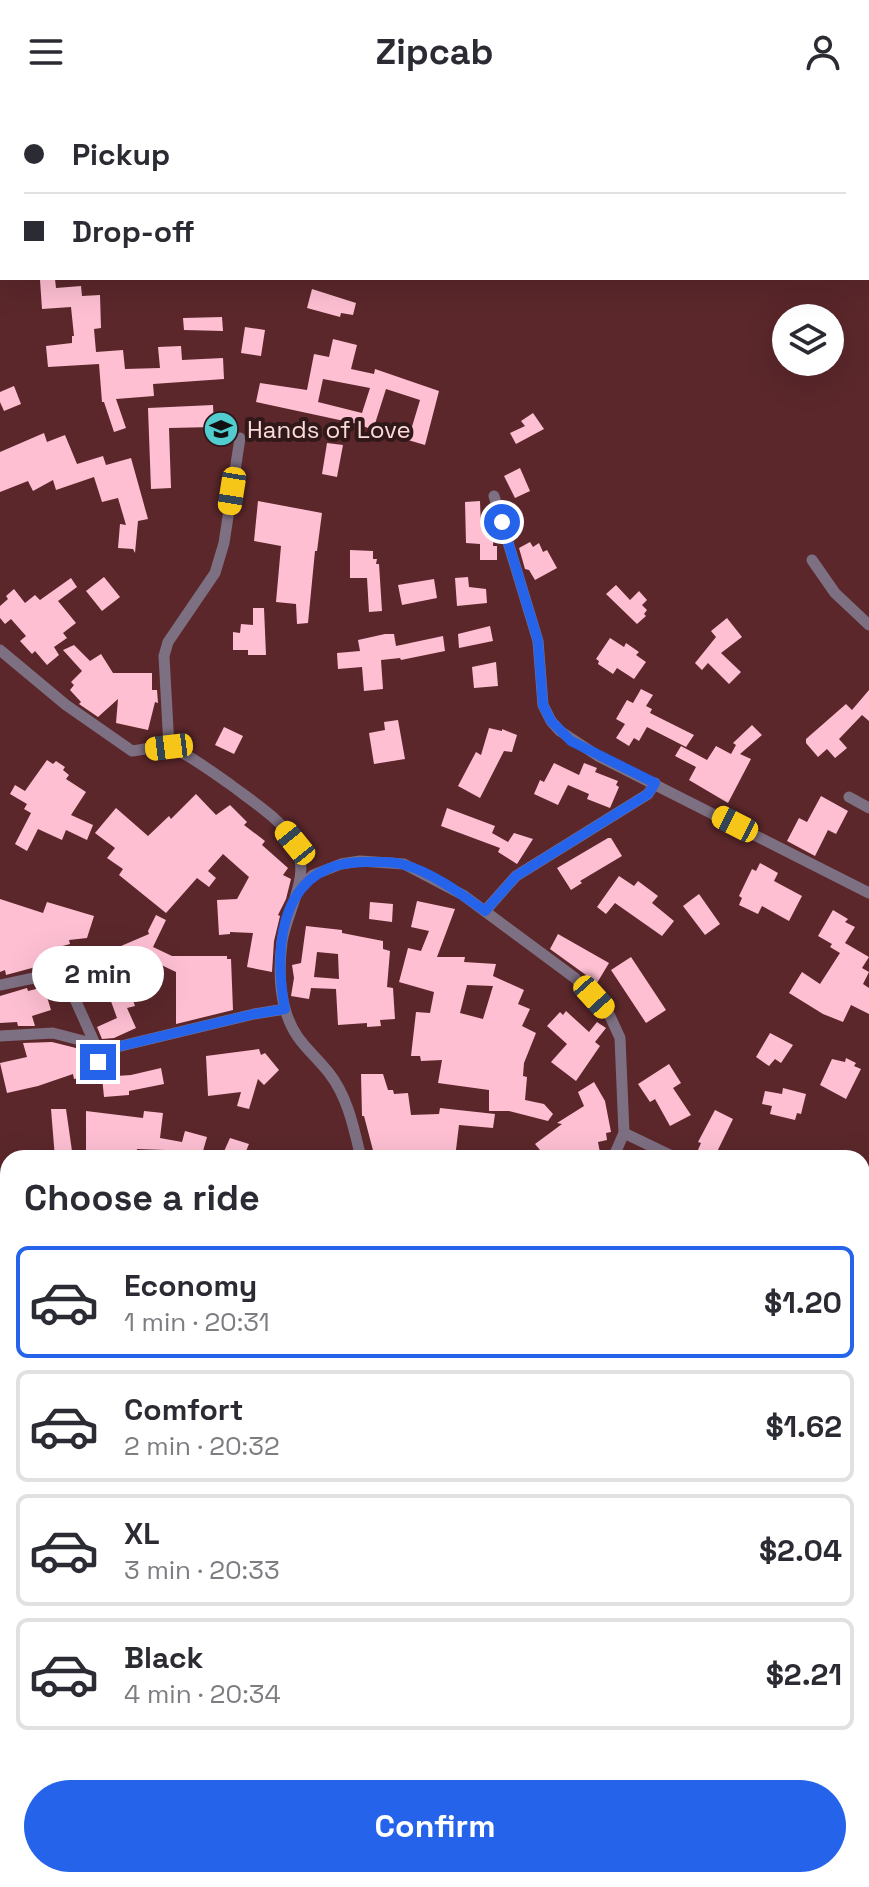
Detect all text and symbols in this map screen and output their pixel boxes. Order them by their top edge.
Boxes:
text: Zipcab [375,29,494,75]
icon: menu [24,30,68,74]
icon: person [801,30,845,74]
text: Pickup [72,135,170,174]
text: Drop-off [72,212,195,251]
map controls [772,304,844,376]
button: layers [772,304,844,376]
school or university icon: Hands of Love [202,410,240,448]
place label: Hands of Love [247,414,411,445]
car [216,465,248,517]
route start [484,504,520,540]
car [144,732,194,762]
car [708,802,762,846]
car [271,817,319,869]
callout: 2 min [32,946,164,1002]
text: 2 min [64,957,132,991]
car [569,971,619,1023]
route end [80,1044,116,1080]
text: Choose a ride [24,1175,260,1221]
icon: car [28,1266,100,1338]
text: Economy [124,1266,257,1305]
text: $1.20 [764,1283,842,1322]
text: 1 min · 20:31 [124,1305,270,1339]
icon: car [28,1390,100,1462]
text: Comfort [124,1390,243,1429]
text: $1.62 [765,1407,842,1446]
text: 2 min · 20:32 [124,1429,280,1463]
icon: car [28,1514,100,1586]
text: XL [124,1514,160,1553]
text: $2.04 [759,1531,842,1570]
text: 3 min · 20:33 [124,1553,280,1587]
icon: car [28,1638,100,1710]
text: Black [124,1638,203,1677]
text: $2.21 [766,1655,842,1694]
text: 4 min · 20:34 [124,1677,281,1711]
button: Confirm [24,1780,846,1872]

